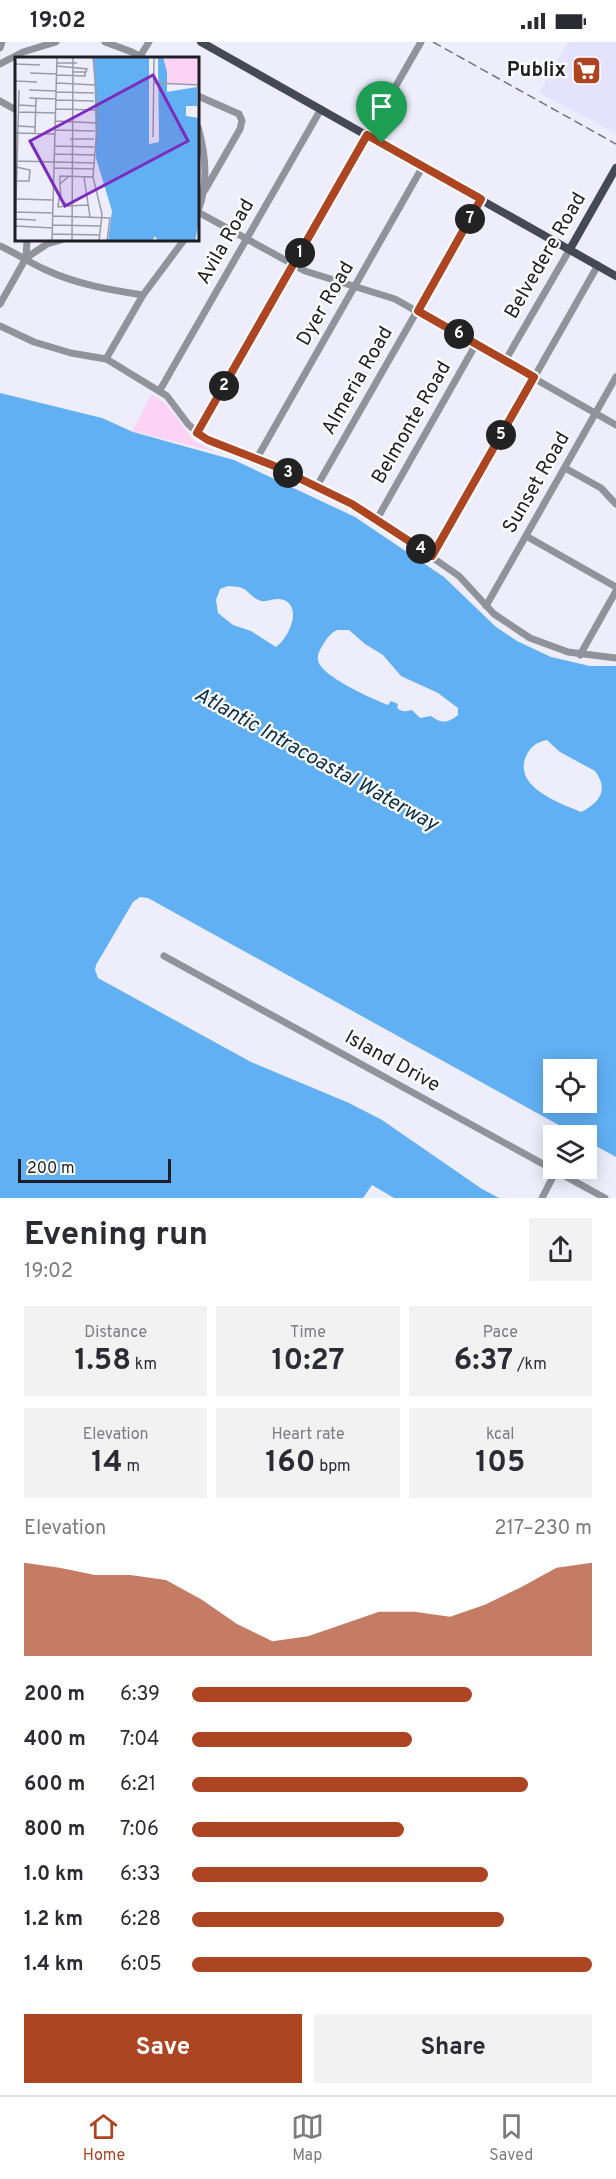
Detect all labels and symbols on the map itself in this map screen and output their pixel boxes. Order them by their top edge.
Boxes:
supermarket icon: Publix [571,55,603,87]
inset map [15,57,200,242]
place label: Publix [507,58,566,84]
pin [356,81,407,143]
street label: Belvedere Road [499,188,593,324]
street label: Avila Road [191,195,261,289]
pin: 7 [455,204,485,234]
pin: 1 [285,238,315,268]
street label: Dyer Road [291,257,361,351]
pin: 6 [444,319,474,349]
street label: Almeria Road [316,322,400,440]
street label: Belmonte Road [366,357,458,489]
pin: 2 [209,371,239,401]
pin: 5 [486,420,516,450]
street label: Sunset Road [498,428,576,538]
pin: 3 [273,458,303,488]
pin: 4 [406,534,436,564]
water label: Atlantic Intracoastal Waterway [189,682,444,839]
street label: Island Drive [340,1025,444,1099]
scale bar [18,1156,171,1184]

